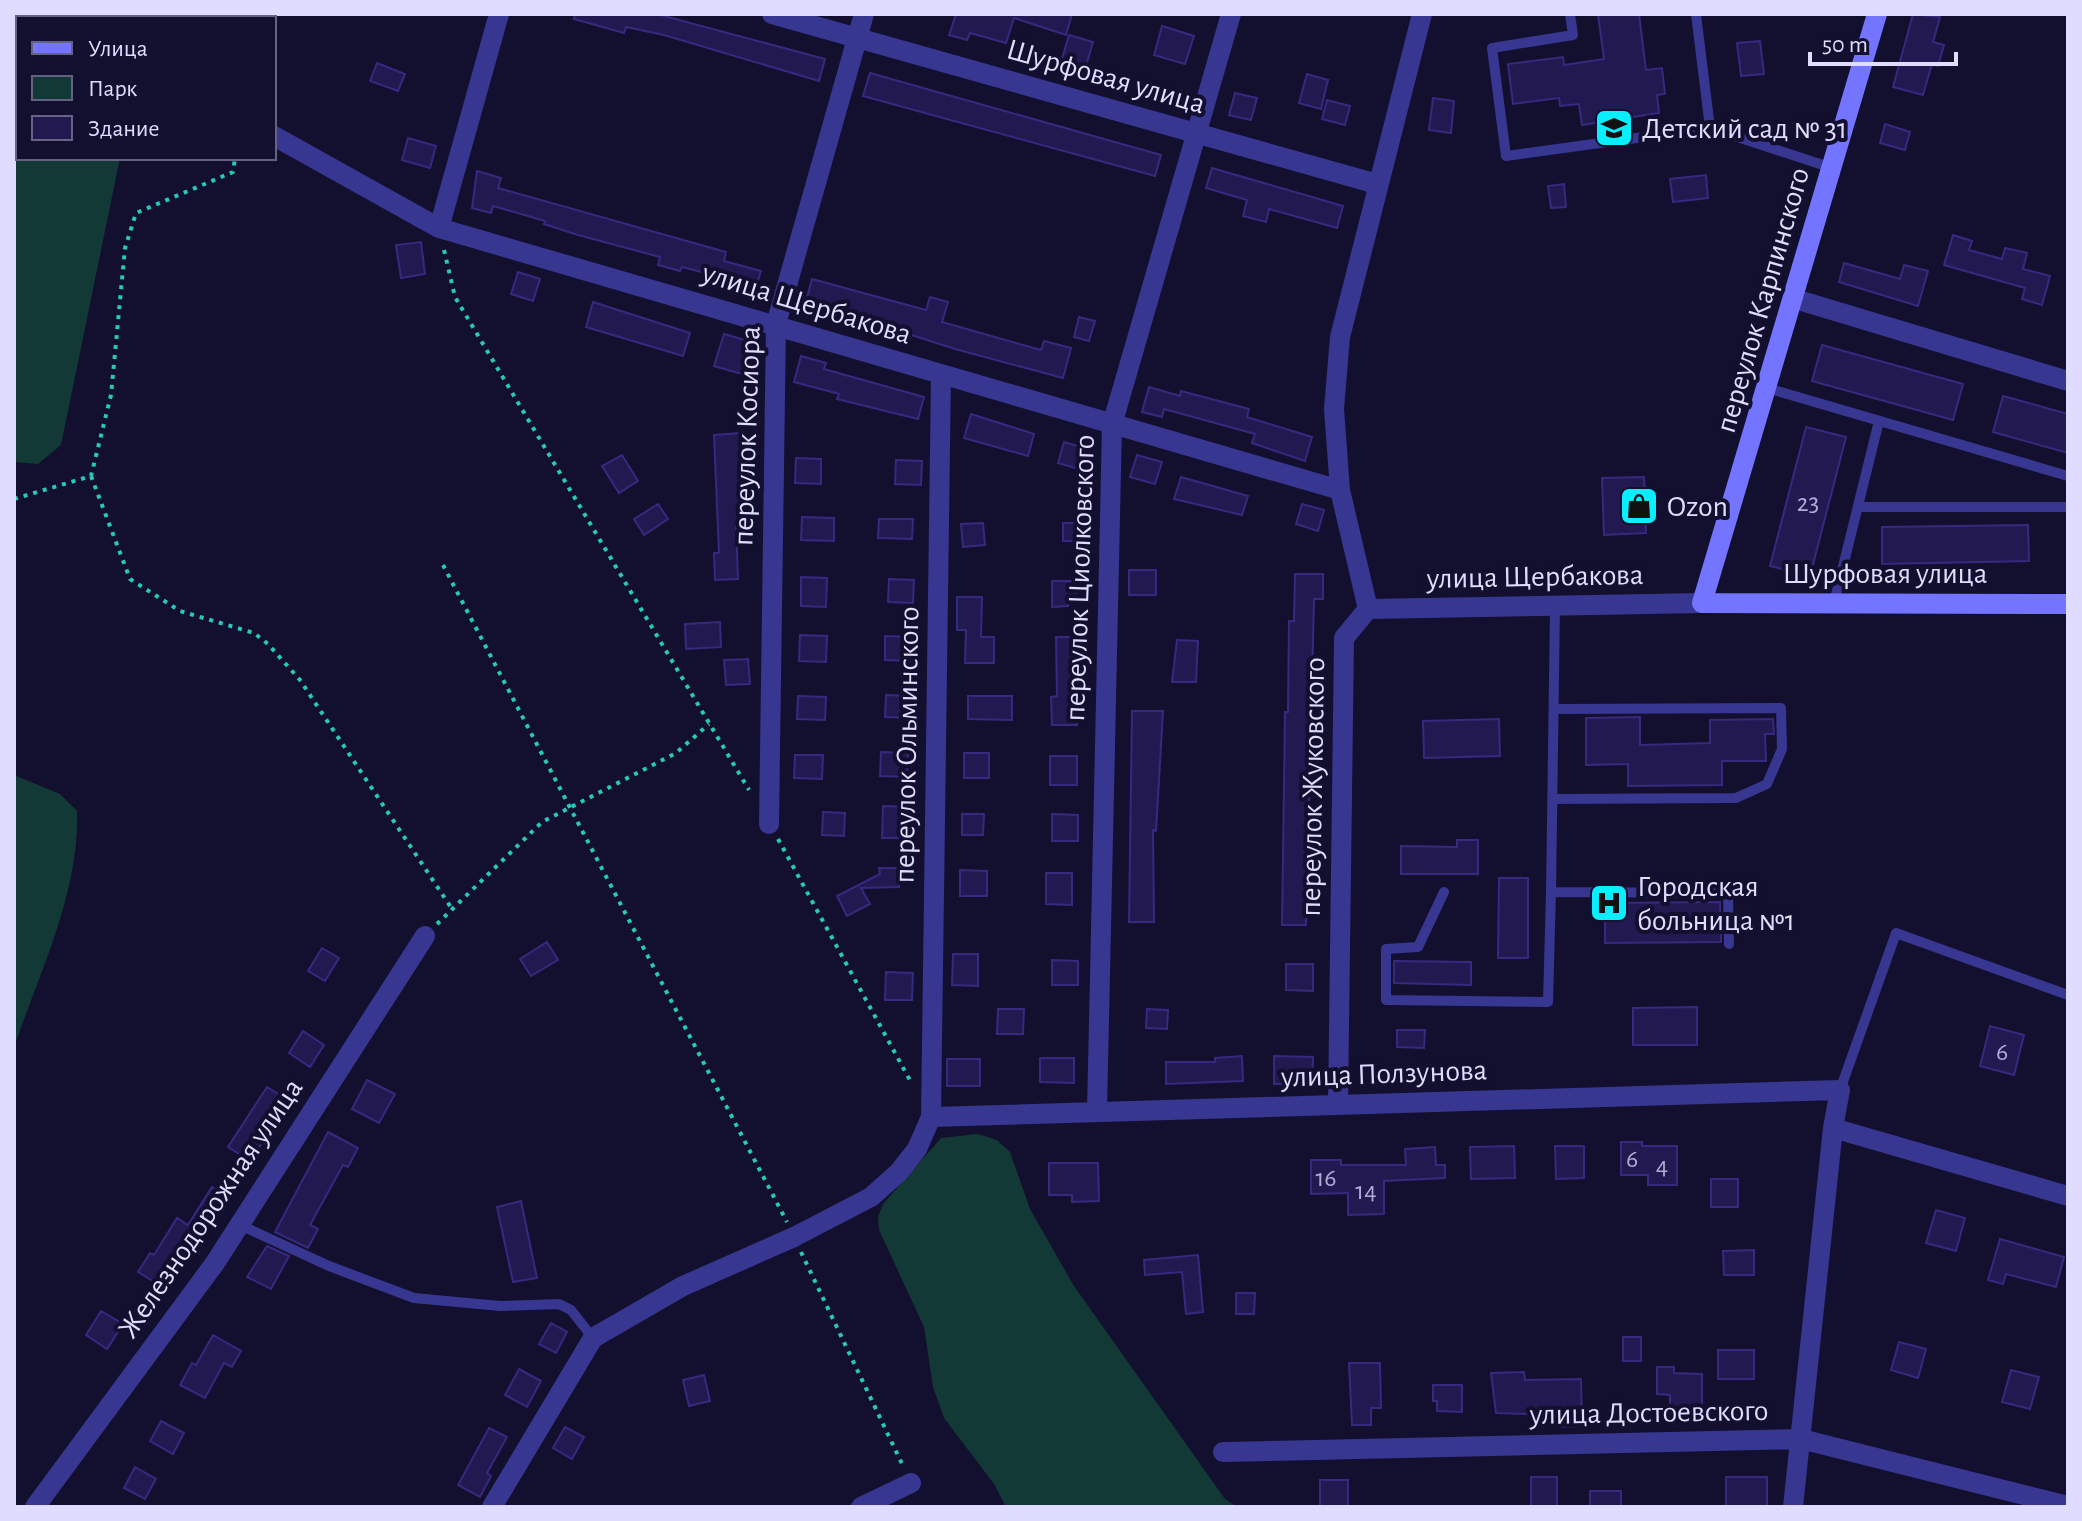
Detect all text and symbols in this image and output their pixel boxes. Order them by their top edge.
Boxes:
legend [16,16,276,160]
scale bar [1810,16,1956,66]
text: 50 m [1822,33,1868,57]
street label: Шурфовая улица [1003,34,1208,120]
text: Улица [88,37,148,61]
text: Парк [88,77,137,101]
school or university icon: Детский сад № 31 [1593,107,1635,149]
place label: Детский сад № 31 [1642,114,1847,144]
text: Здание [88,117,159,141]
street label: переулок Карпинского [1711,164,1815,436]
street label: улица Щербакова [698,258,915,350]
street label: переулок Косиора [728,326,766,547]
street label: переулок Циолковского [1060,434,1100,722]
shop icon: Ozon [1618,485,1660,527]
house number: 23 [1797,490,1819,516]
place label: Ozon [1667,492,1728,522]
street label: Шурфовая улица [1782,559,1988,589]
street label: улица Щербакова [1425,560,1644,594]
street label: переулок Ольминского [890,606,924,884]
street label: переулок Жуковского [1296,657,1330,917]
place label: Городская больница №1 [1637,872,1795,936]
hospital icon: Городская больница №1 [1588,882,1630,924]
house number: 6 [1996,1039,2008,1065]
street label: улица Ползунова [1279,1055,1488,1093]
street label: Железнодорожная улица [113,1073,309,1344]
house number: 6 [1626,1146,1638,1172]
house number: 4 [1656,1153,1668,1179]
house number: 16 [1315,1165,1337,1191]
house number: 14 [1355,1178,1377,1204]
street label: улица Достоевского [1528,1396,1769,1430]

